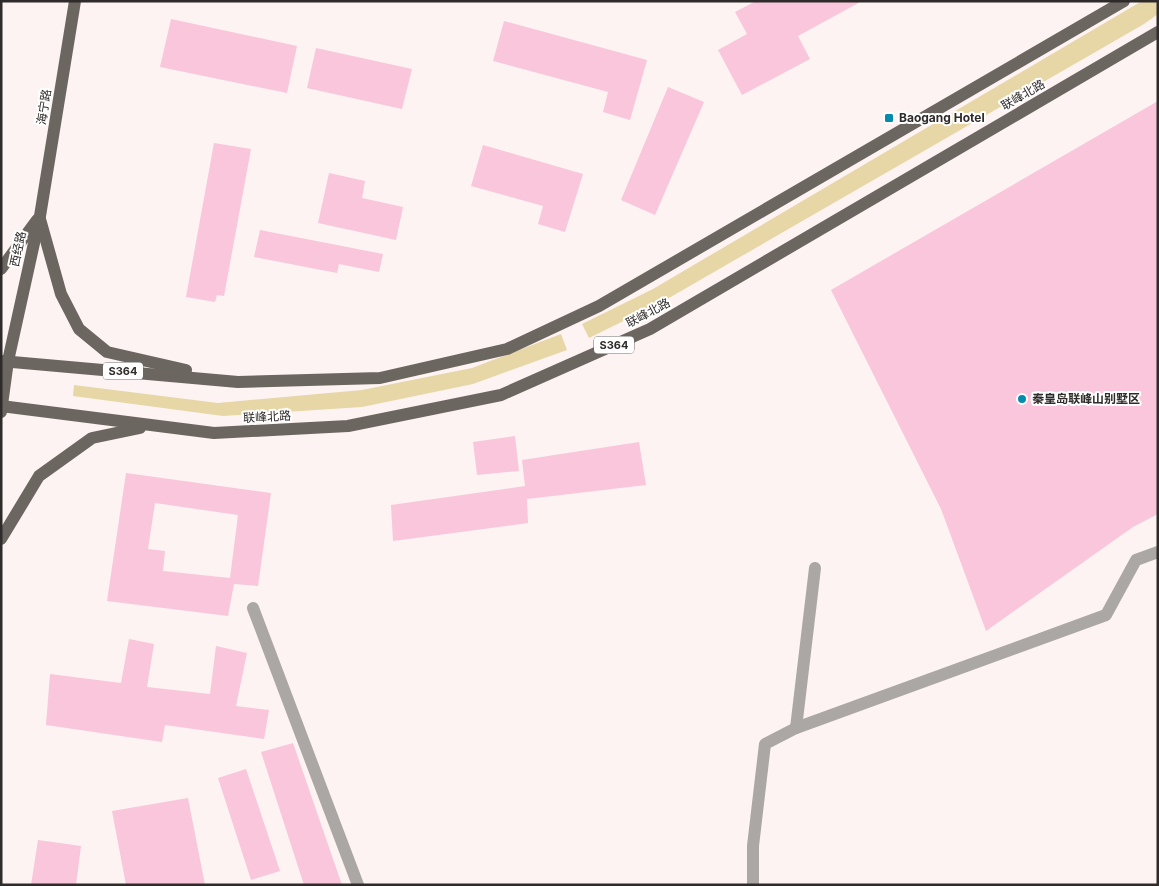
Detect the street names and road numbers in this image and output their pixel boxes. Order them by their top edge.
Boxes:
street label: 联峰北路 [998,76,1047,113]
street label: 海宁路 [33,88,54,126]
street label: 西经路 [6,230,29,268]
street label: 联峰北路 [623,295,672,330]
road number: S364 [594,336,634,354]
road number: S364 [103,362,143,380]
street label: 联峰北路 [243,408,291,425]

